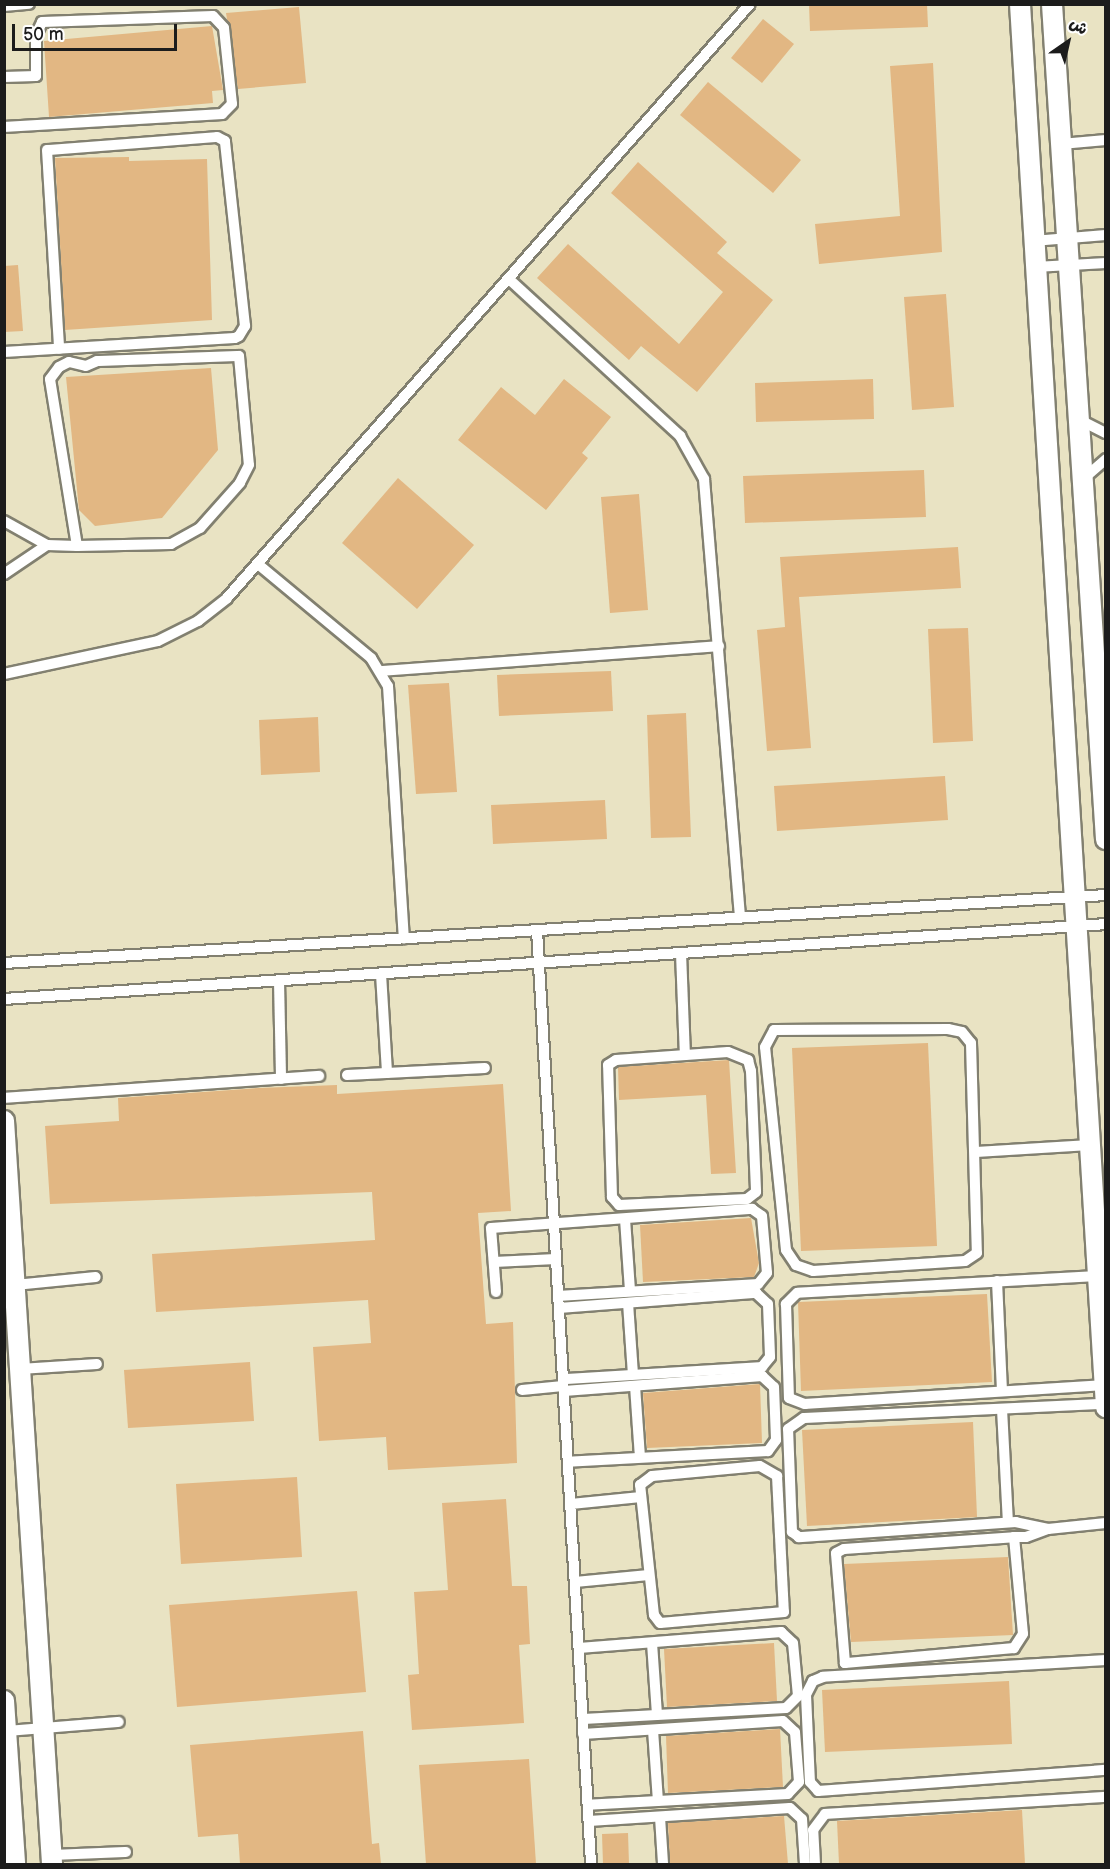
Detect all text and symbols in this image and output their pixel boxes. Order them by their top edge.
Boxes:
scale bar [15,12,180,50]
north arrow [1038,12,1098,72]
text: ش [1066,14,1091,39]
text: 50 m [23,24,64,45]

